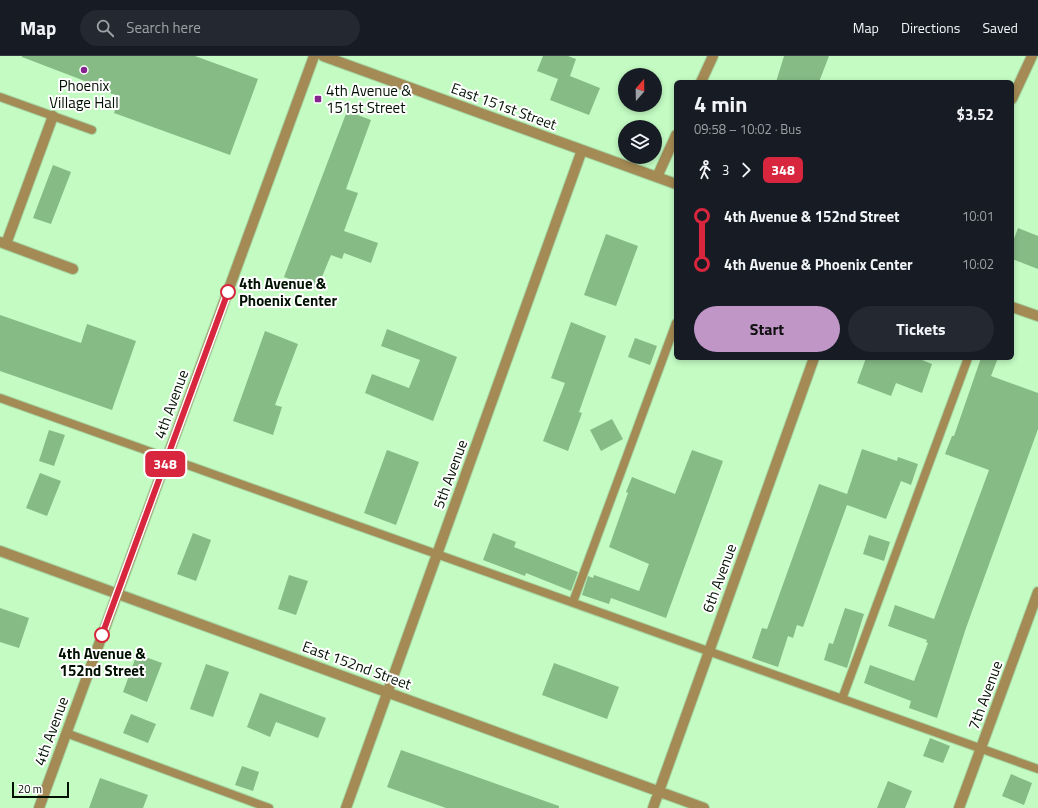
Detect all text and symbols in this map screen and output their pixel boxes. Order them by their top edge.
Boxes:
search box [80,10,360,46]
text: Map [20,13,56,42]
text: Search here [126,16,201,39]
icon: search [94,17,116,39]
text: Map [853,17,879,38]
text: Directions [901,17,960,38]
text: Saved [982,17,1018,38]
marker: Phoenix Village Hall [79,65,89,75]
north arrow [618,68,662,112]
map controls [618,68,662,164]
place label: Phoenix Village Hall [49,74,119,114]
street label: East 151st Street [448,76,561,136]
place label: 4th Avenue & 151st Street [326,79,412,119]
text: 4 min [694,87,747,121]
marker: 4th Avenue & 151st Street [313,94,323,104]
text: $3.52 [957,103,994,126]
text: 09:58 – 10:02 · Bus [694,119,801,139]
button: layers [618,120,662,164]
icon: walk [694,159,716,181]
icon: forward [735,159,757,181]
text: 348 [771,159,795,180]
text: 3 [722,160,729,180]
text: 4th Avenue & 152nd Street [724,205,900,228]
text: 10:01 [962,206,994,226]
text: 4th Avenue & Phoenix Center [724,253,913,276]
text: 10:02 [962,254,994,274]
place label: 4th Avenue & Phoenix Center [239,272,337,312]
marker: 4th Avenue & Phoenix Center [220,284,236,300]
button: Start [694,306,840,352]
button: Tickets [848,306,994,352]
street label: 4th Avenue [148,366,194,442]
street label: 5th Avenue [427,436,473,512]
line badge: 348 [142,451,188,477]
text: 348 [153,453,177,474]
street label: 6th Avenue [696,540,742,616]
marker: 4th Avenue & 152nd Street [94,627,110,643]
street label: East 152nd Street [299,635,415,696]
place label: 4th Avenue & 152nd Street [58,642,146,682]
street label: 7th Avenue [962,657,1008,733]
street label: 4th Avenue [28,693,74,769]
scale bar [12,780,69,799]
text: 20 m [18,781,42,797]

